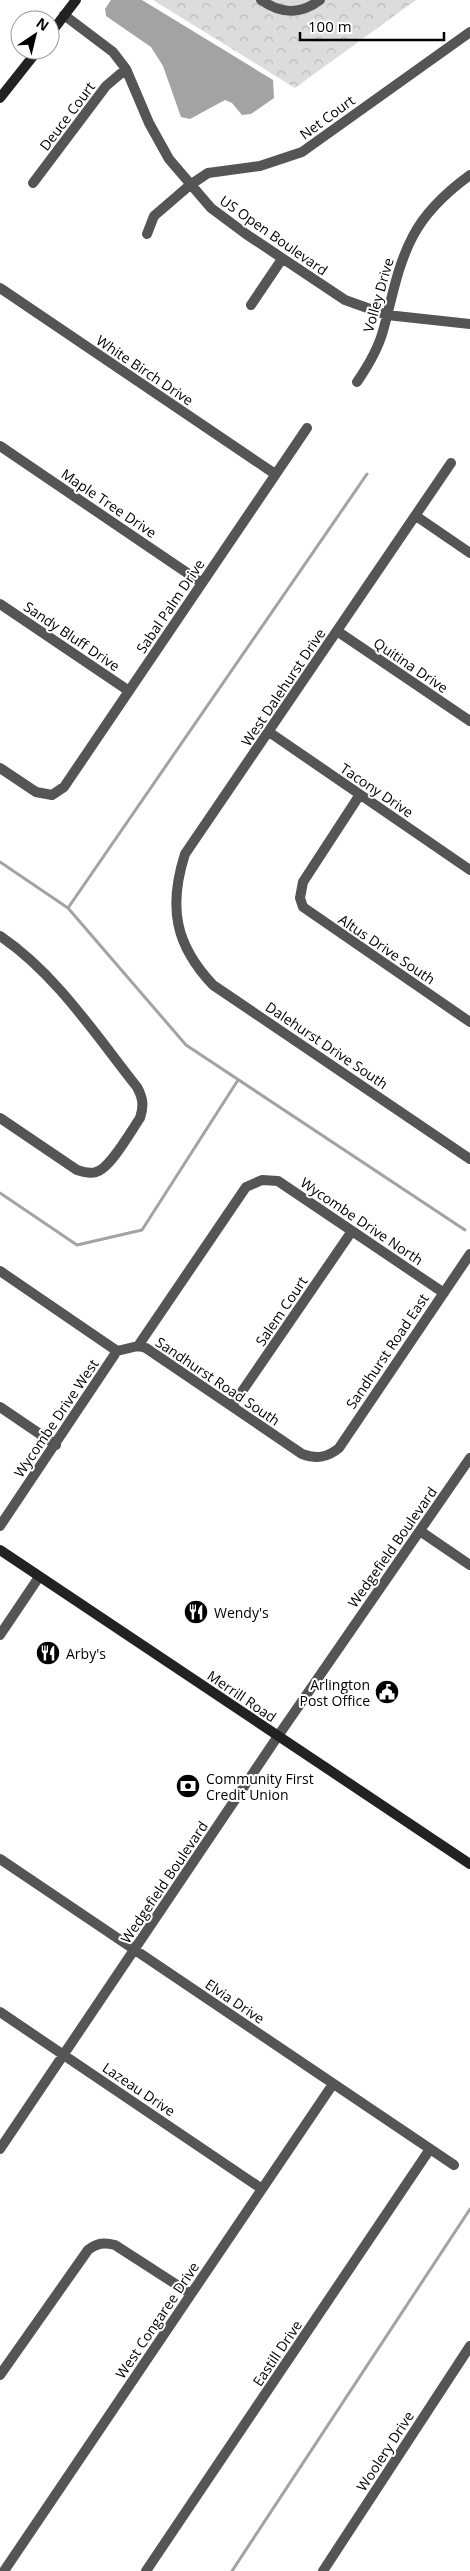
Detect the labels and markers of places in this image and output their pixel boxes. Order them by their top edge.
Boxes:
restaurant icon: Wendy's [183,1599,209,1625]
place label: Wendy's [214,1603,269,1622]
restaurant icon: Arby's [35,1640,61,1666]
place label: Arby's [66,1644,106,1663]
place label: Arlington Post Office [299,1675,370,1710]
public building icon: Arlington Post Office [374,1679,400,1705]
place label: Community First Credit Union [206,1769,314,1804]
bank icon: Community First Credit Union [175,1773,201,1799]

